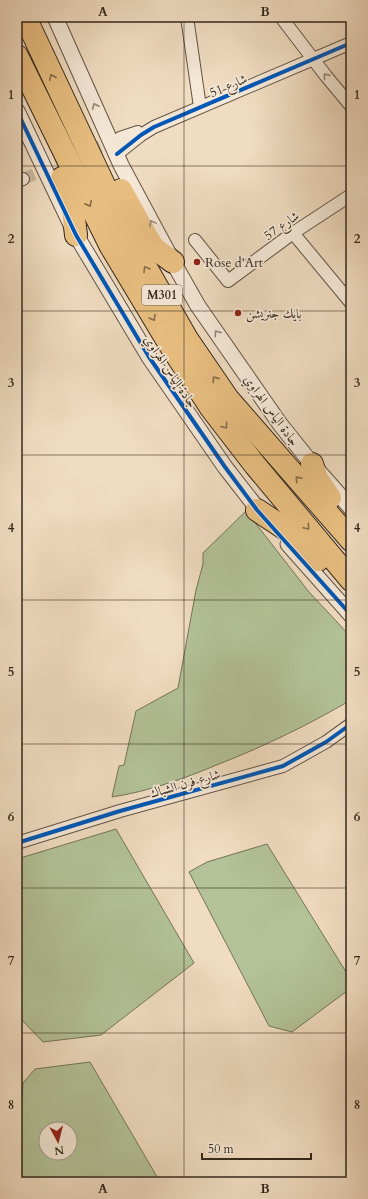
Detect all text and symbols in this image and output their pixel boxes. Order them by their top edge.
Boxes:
text: A [98,3,108,21]
text: B [260,3,270,21]
street label: شارع 51 [207,70,251,104]
one-way arrow [49,73,57,81]
one-way arrow [324,73,331,80]
text: 1 [8,86,14,104]
text: 1 [354,86,360,104]
one-way arrow [92,103,100,110]
one-way arrow [85,200,92,208]
street label: شارع 57 [260,207,304,246]
one-way arrow [150,220,157,227]
text: 2 [8,230,15,248]
text: 2 [354,230,361,248]
place label: Rose d'Art [205,254,263,272]
marker: Rose d'Art [192,257,202,267]
one-way arrow [144,266,151,273]
road number: M301 [142,285,182,305]
place label: بايك جنريشن [246,305,301,323]
marker: بايك جنريشن [233,308,243,318]
one-way arrow [148,314,156,321]
one-way arrow [214,330,222,337]
street label: جادة إلياس الهراوي [138,332,201,412]
street label: جادة الياس الهراوي [238,371,303,451]
text: 3 [8,374,15,392]
text: 3 [354,374,361,392]
one-way arrow [212,376,220,383]
one-way arrow [220,421,227,428]
one-way arrow [296,476,303,483]
text: 4 [8,519,15,537]
text: 4 [354,519,361,537]
one-way arrow [302,522,309,529]
text: 5 [8,663,14,681]
text: 5 [354,663,360,681]
street label: شارع فرن الشباك [148,765,223,805]
text: 6 [8,808,15,826]
text: 6 [354,808,361,826]
text: 7 [8,952,15,970]
text: 7 [354,952,361,970]
text: 8 [8,1096,14,1114]
text: 8 [354,1096,360,1114]
north arrow [38,1121,78,1161]
scale bar [202,1135,311,1161]
text: 50 m [208,1141,235,1157]
text: N [53,1142,65,1159]
text: A [98,1180,108,1198]
text: B [260,1180,270,1198]

